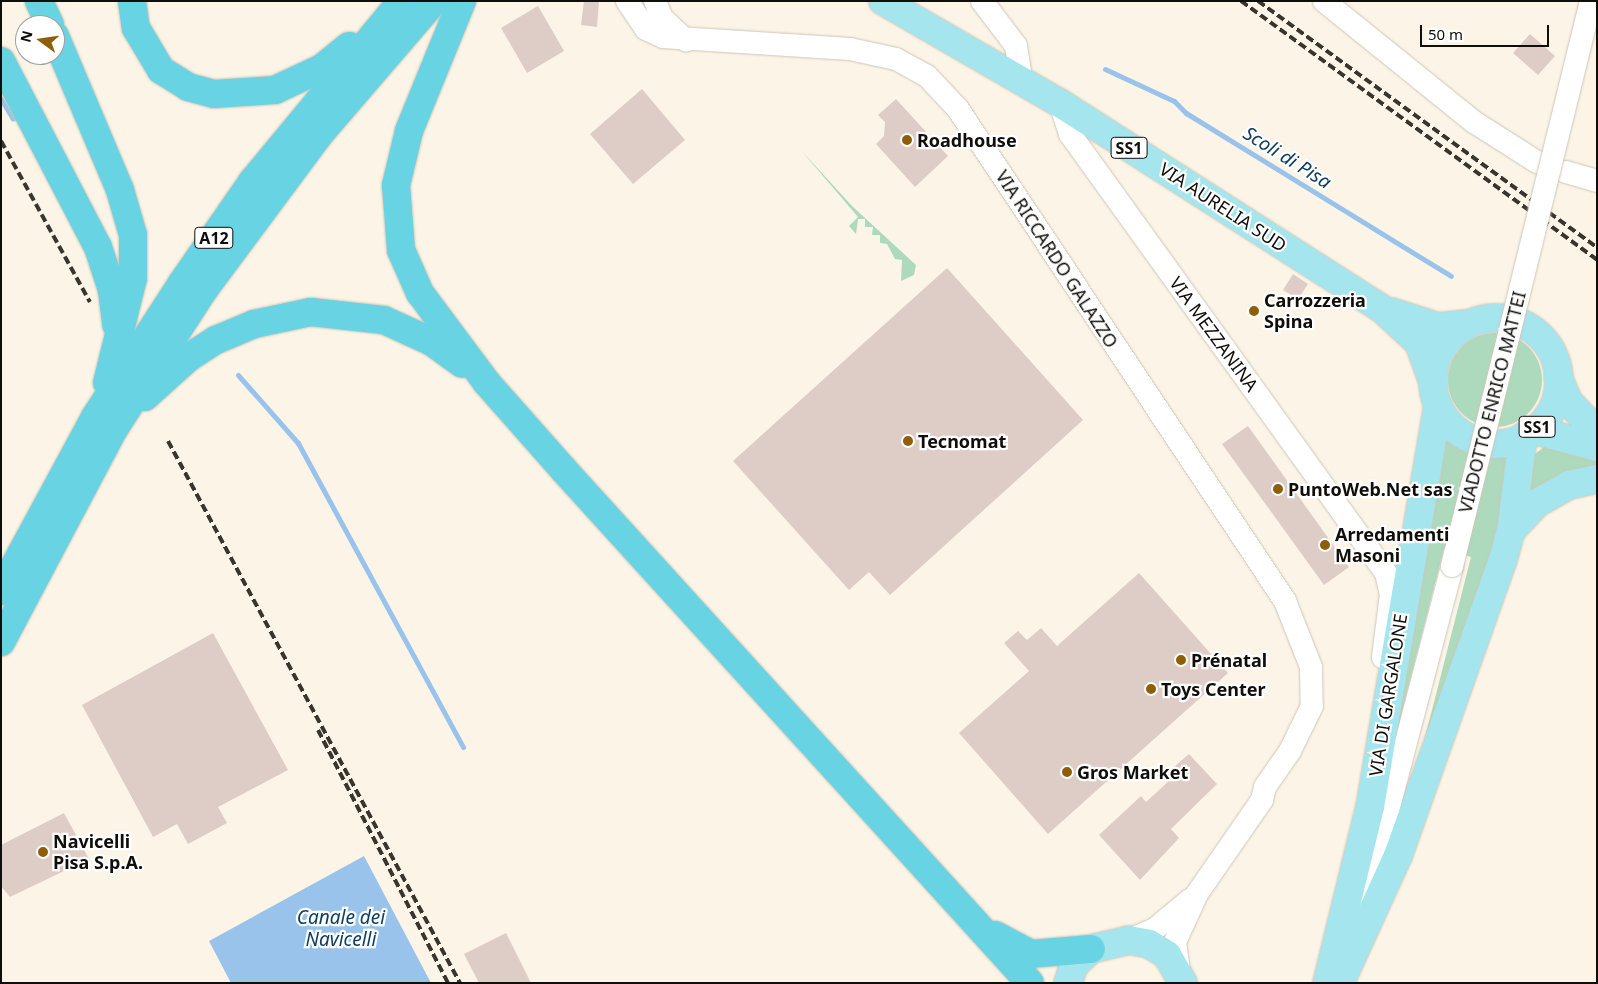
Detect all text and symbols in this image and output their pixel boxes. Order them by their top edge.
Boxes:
north arrow [15,15,65,65]
scale bar [1423,15,1552,47]
text: 50 m [1428,24,1463,44]
text: N [15,29,37,44]
water label: Scoli di Pisa [1239,122,1335,194]
place label: Roadhouse [917,129,1017,151]
marker: Roadhouse [901,134,913,146]
road number: SS1 [1110,134,1148,162]
street label: VIA AURELIA SUD [1156,158,1290,256]
street label: VIA RICCARDO GALAZZO [991,166,1123,352]
road number: A12 [194,224,234,252]
street label: VIA MEZZANINA [1165,272,1263,396]
street label: VIADOTTO ENRICO MATTEI [1454,289,1530,515]
place label: Carrozzeria Spina [1264,290,1366,332]
marker: Carrozzeria Spina [1248,305,1260,317]
road number: SS1 [1518,414,1556,441]
place label: Tecnomat [918,430,1006,452]
marker: Tecnomat [902,435,914,447]
place label: PuntoWeb.Net sas [1288,478,1453,500]
marker: PuntoWeb.Net sas [1272,483,1284,495]
place label: Arredamenti Masoni [1335,524,1449,566]
marker: Arredamenti Masoni [1319,539,1331,551]
street label: VIA DI GARGALONE [1364,612,1412,778]
place label: Prénatal [1191,649,1267,671]
marker: Prénatal [1175,654,1187,666]
place label: Toys Center [1161,678,1266,700]
marker: Toys Center [1145,683,1157,695]
place label: Gros Market [1077,761,1188,783]
marker: Gros Market [1061,766,1073,778]
place label: Navicelli Pisa S.p.A. [53,831,143,874]
marker: Navicelli Pisa S.p.A. [37,846,49,858]
water label: Canale dei Navicelli [297,907,385,951]

